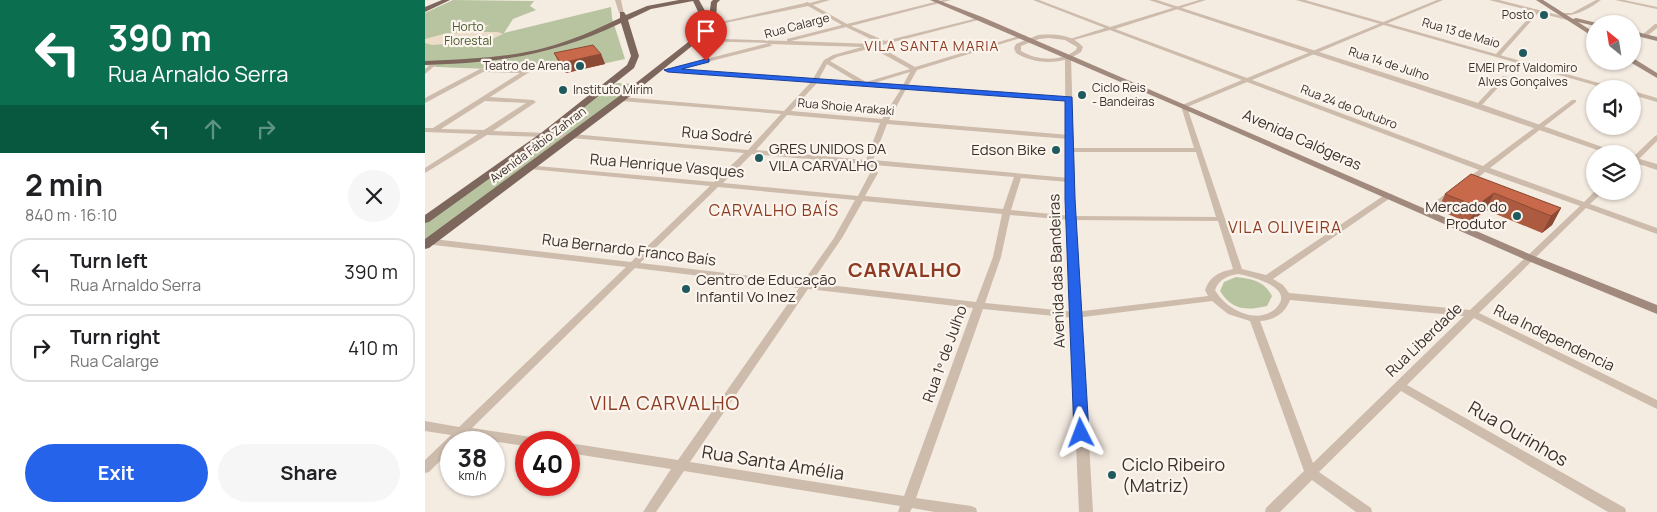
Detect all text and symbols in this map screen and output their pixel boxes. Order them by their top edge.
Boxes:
place label: Posto [1502,6,1534,23]
street label: Rua Calarge [762,9,831,42]
marker: Posto [1538,9,1550,21]
pin [685,10,727,61]
street label: Rua 13 de Maio [1420,13,1502,52]
text: 390 m [108,14,212,62]
north arrow [1586,15,1641,70]
map controls [1586,15,1641,200]
icon: arrive [692,17,720,45]
park label: Horto Florestal [444,18,492,49]
icon: left [25,20,90,85]
district label: VILA SANTA MARIA [865,36,999,55]
street label: Rua 14 de Julho [1347,42,1432,85]
marker: EMEI Prof Valdomiro Alves Gonçalves [1517,47,1529,59]
place label: Teatro de Arena [483,57,570,74]
text: Rua Arnaldo Serra [108,59,288,89]
place label: EMEI Prof Valdomiro Alves Gonçalves [1469,59,1577,90]
marker: Teatro de Arena [574,60,586,72]
place label: Ciclo Reis - Bandeiras [1092,79,1155,110]
street label: Rua 24 de Outubro [1298,80,1400,133]
button: sound [1586,80,1641,135]
place label: Instituto Mirim [573,81,653,98]
marker: Instituto Mirim [557,84,569,96]
marker: Ciclo Reis - Bandeiras [1076,89,1088,101]
street label: Rua Shoie Arakaki [797,94,895,119]
street label: Avenida Fábio Zahran [486,103,589,187]
street label: Avenida Calógeras [1240,104,1365,175]
icon: left [146,115,174,143]
icon: ahead [199,115,227,143]
icon: right [252,115,280,143]
street label: Rua Sodré [681,121,753,148]
place label: GRES UNIDOS DA VILA CARVALHO [769,138,887,176]
place label: Edson Bike [971,139,1046,160]
marker: Edson Bike [1050,144,1062,156]
button: layers [1586,145,1641,200]
street label: Rua Henrique Vasques [589,148,745,183]
marker: GRES UNIDOS DA VILA CARVALHO [753,152,765,164]
text: 2 min [25,164,103,205]
button: close [348,170,400,222]
street label: Avenida das Bandeiras [1043,193,1070,349]
place label: Mercado do Produtor [1425,196,1508,234]
district label: CARVALHO BAÍS [709,199,839,221]
text: 840 m · 16:10 [25,204,117,226]
marker: Mercado do Produtor [1511,210,1523,222]
district label: VILA OLIVEIRA [1228,216,1342,238]
street label: Rua Bernardo Franco Baís [541,228,717,271]
text: Turn left [70,248,148,274]
district label: CARVALHO [848,256,962,283]
icon: left [27,258,55,286]
text: 390 m [344,259,398,285]
place label: Centro de Educação Infantil Vo Inez [696,269,836,307]
text: Rua Arnaldo Serra [70,274,201,296]
marker: Centro de Educação Infantil Vo Inez [680,283,692,295]
street label: Rua Liberdade [1381,298,1467,381]
street label: Rua Independencia [1490,299,1618,376]
street label: Rua 1º de Julho [917,302,972,405]
text: Turn right [70,324,160,350]
icon: right [27,334,55,362]
text: 410 m [348,335,398,361]
text: Rua Calarge [70,350,159,372]
district label: VILA CARVALHO [590,390,740,416]
street label: Rua Ourinhos [1464,395,1573,471]
position arrow [1054,406,1106,458]
speed limit sign: 40 [515,431,580,496]
street label: Rua Santa Amélia [700,439,846,485]
text: 38 [458,440,487,475]
button: Exit [25,444,208,502]
button: Share [218,444,400,502]
place label: Ciclo Ribeiro (Matriz) [1122,452,1225,497]
text: km/h [459,467,486,484]
marker: Ciclo Ribeiro (Matriz) [1106,469,1118,481]

